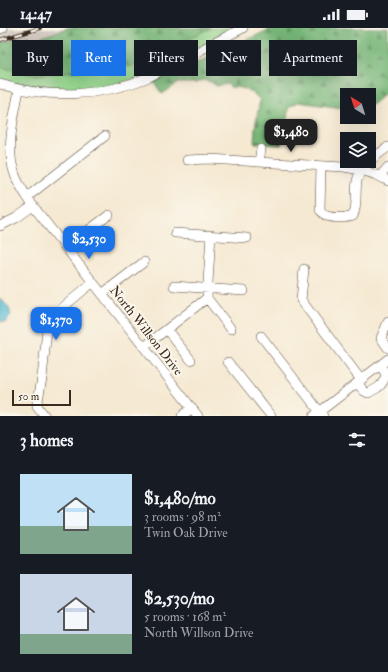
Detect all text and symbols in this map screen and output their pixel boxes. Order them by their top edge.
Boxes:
text: 14:47 [20,5,52,24]
chip: Buy [12,40,63,76]
chip: Rent [71,40,126,76]
chip: Filters [134,40,198,76]
chip: New [206,40,261,76]
chip: Apartment [269,40,357,76]
north arrow [340,88,376,124]
map controls [340,88,376,168]
pin: $1,480 [258,119,324,153]
text: $1,480 [273,124,309,140]
button: layers [340,132,376,168]
pin: $2,530 [56,226,122,260]
text: $2,530 [72,231,106,247]
street label: North Willson Drive [106,283,187,379]
pin: $1,370 [23,307,89,341]
text: $1,370 [40,312,72,328]
scale bar [12,388,71,407]
text: 50 m [18,390,39,403]
icon: filters [346,429,368,451]
text: 3 homes [20,430,73,451]
text: $1,480/mo [144,488,216,509]
icon: home [52,490,100,538]
text: 3 rooms · 98 m² [144,509,221,525]
text: Twin Oak Drive [144,525,228,541]
text: $2,530/mo [144,588,214,609]
icon: home [52,590,100,638]
text: 5 rooms · 168 m² [144,609,226,625]
text: North Willson Drive [144,625,253,641]

